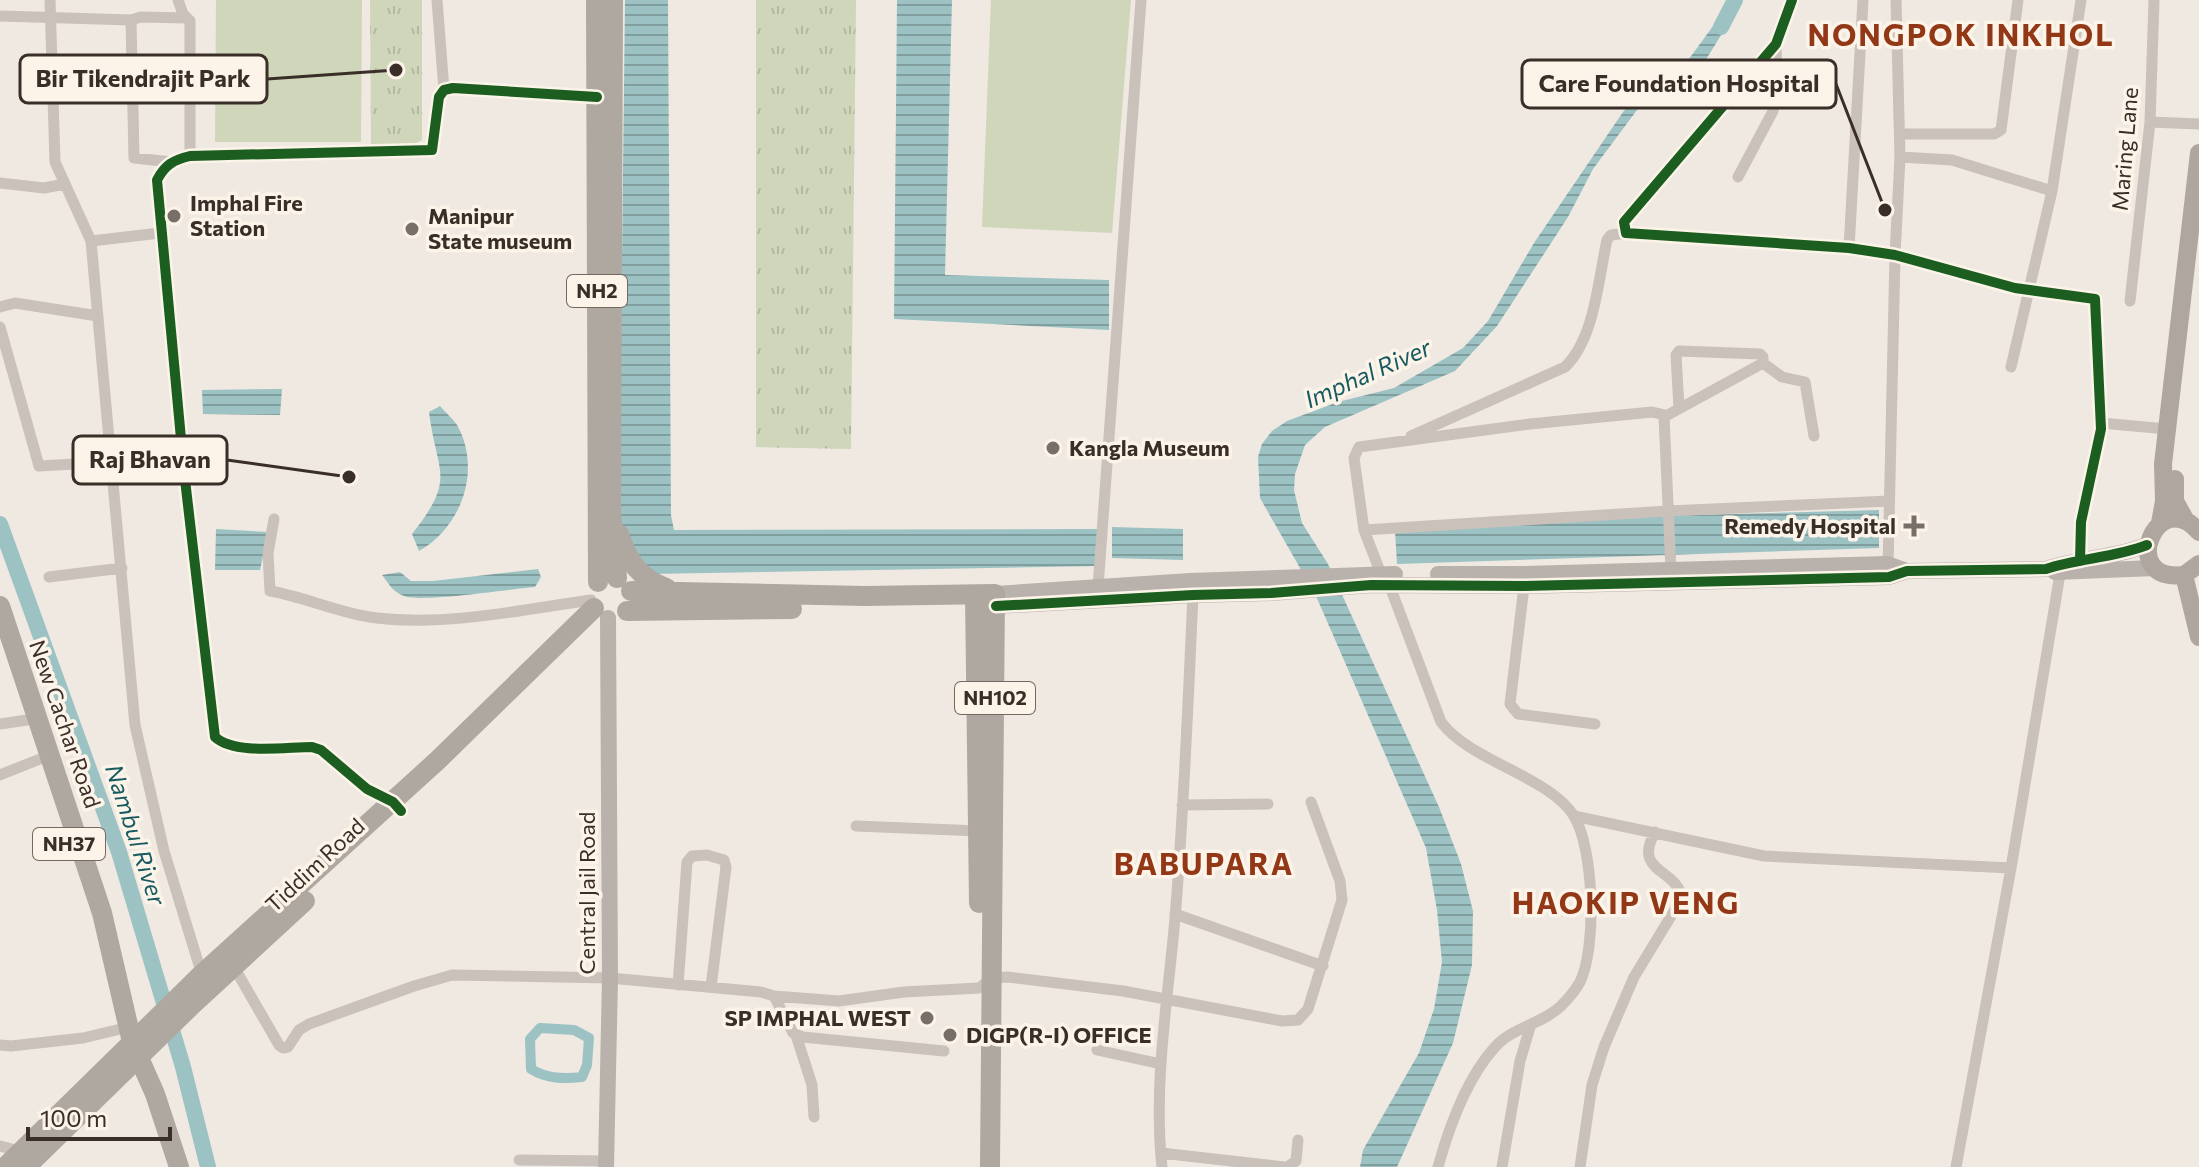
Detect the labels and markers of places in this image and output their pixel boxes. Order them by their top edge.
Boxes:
callout: Bir Tikendrajit Park [20,55,267,103]
callout: Care Foundation Hospital [1522,60,1836,108]
place label: Imphal Fire Station [190,189,303,241]
place label: Manipur State museum [428,202,572,254]
marker: Imphal Fire Station [165,207,183,225]
marker: Manipur State museum [403,220,421,238]
place label: Kangla Museum [1069,434,1230,461]
callout: Raj Bhavan [73,436,227,484]
marker: Kangla Museum [1044,439,1062,457]
place label: Remedy Hospital [1724,512,1896,539]
marker: Remedy Hospital [1903,515,1925,537]
place label: SP IMPHAL WEST [724,1004,911,1031]
marker: SP IMPHAL WEST [918,1009,936,1027]
place label: DIGP(R-I) OFFICE [966,1021,1152,1048]
marker: DIGP(R-I) OFFICE [941,1026,959,1044]

